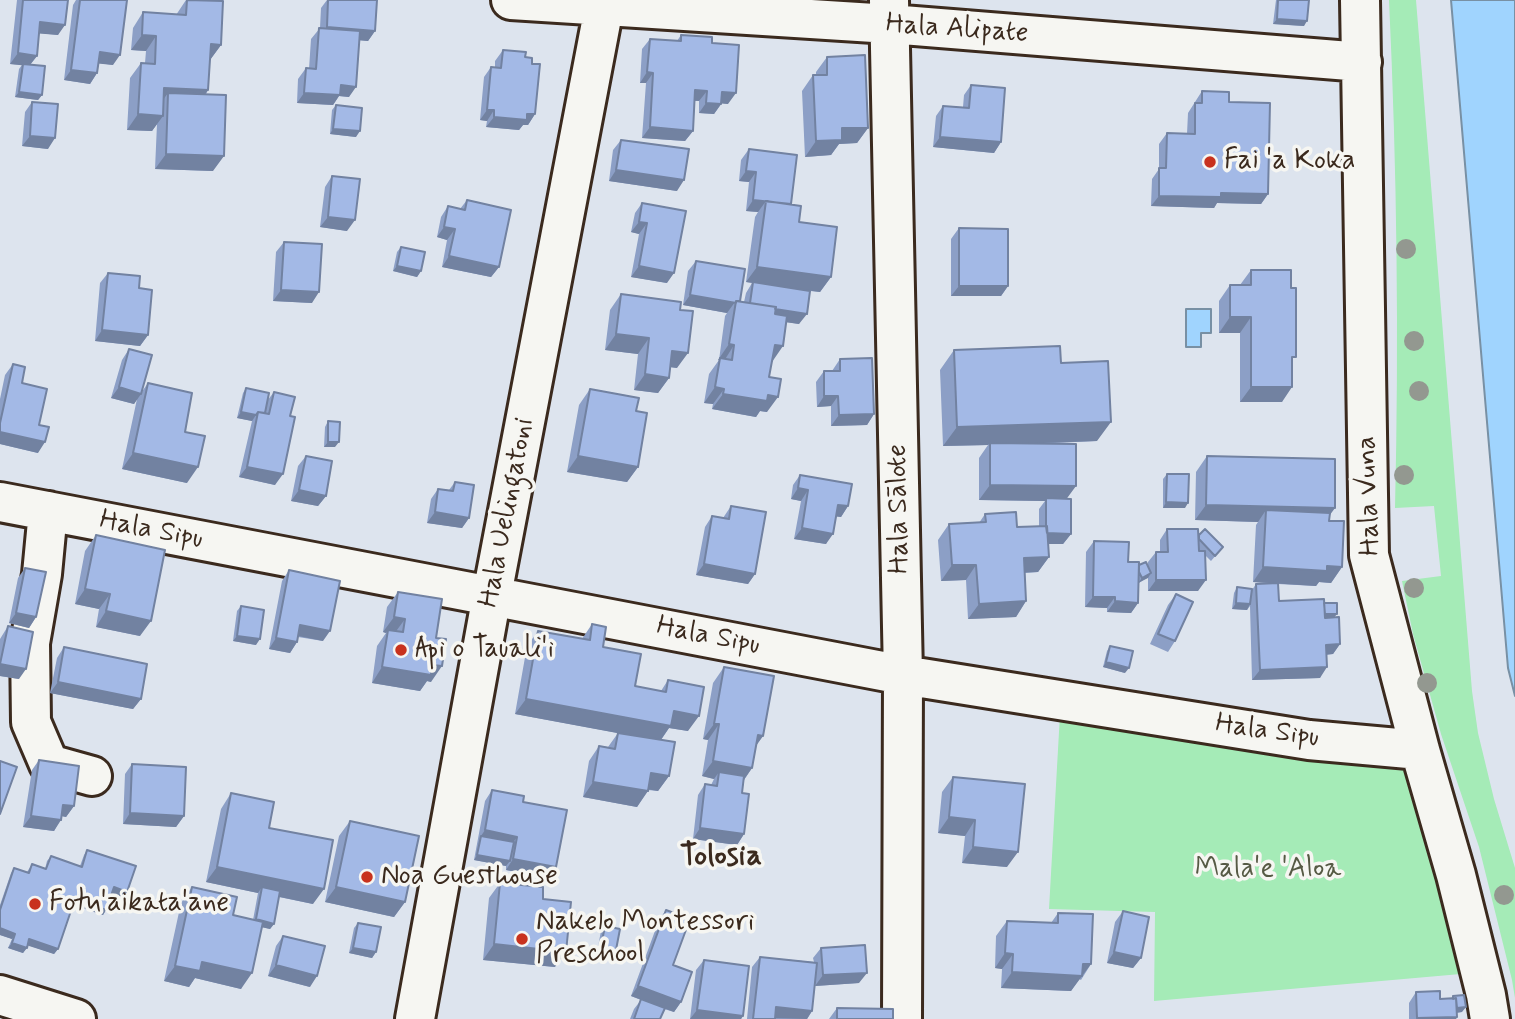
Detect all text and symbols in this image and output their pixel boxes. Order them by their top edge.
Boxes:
street label: Hala Alipate [884,8,1030,52]
place label: Fai 'a Koka [1224,145,1355,179]
marker: Fai 'a Koka [1202,154,1218,170]
street label: Hala Uelingatoni [473,415,543,611]
street label: Hala Vuna [1351,436,1389,556]
street label: Hala Sālote [882,444,918,574]
street label: Hala Sipu [96,505,206,557]
street label: Hala Sipu [653,611,763,663]
place label: Api o Tauali'i [415,633,554,667]
marker: Api o Tauali'i [393,642,409,658]
street label: Hala Sipu [1213,708,1321,756]
district label: Tolosia [680,840,762,876]
park label: Mala'e 'Aloa [1195,853,1341,887]
place label: Noa Guesthouse [381,860,558,894]
marker: Noa Guesthouse [359,869,375,885]
place label: Fotu'aikata'ane [49,887,229,921]
marker: Fotu'aikata'ane [27,896,43,912]
place label: Nakelo Montessori Preschool [536,906,754,972]
marker: Nakelo Montessori Preschool [514,931,530,947]

